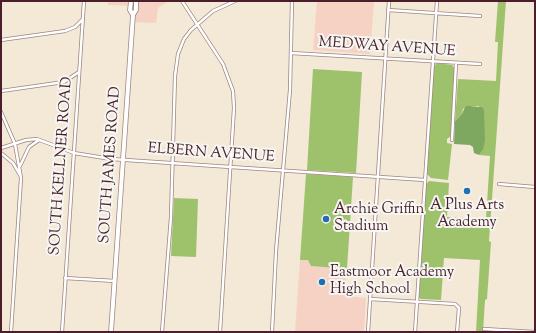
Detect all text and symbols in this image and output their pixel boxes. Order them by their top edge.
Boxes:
street label: MEDWAY AVENUE [318,34,456,62]
street label: SOUTH KELLNER ROAD [47,76,77,256]
street label: SOUTH JAMES ROAD [97,86,125,244]
street label: ELBERN AVENUE [147,141,275,167]
marker: A Plus Arts Academy [462,186,472,196]
place label: A Plus Arts Academy [430,197,504,232]
place label: Archie Griffin Stadium [334,201,424,236]
marker: Archie Griffin Stadium [321,214,331,224]
place label: Eastmoor Academy High School [330,264,454,299]
marker: Eastmoor Academy High School [317,277,327,287]

